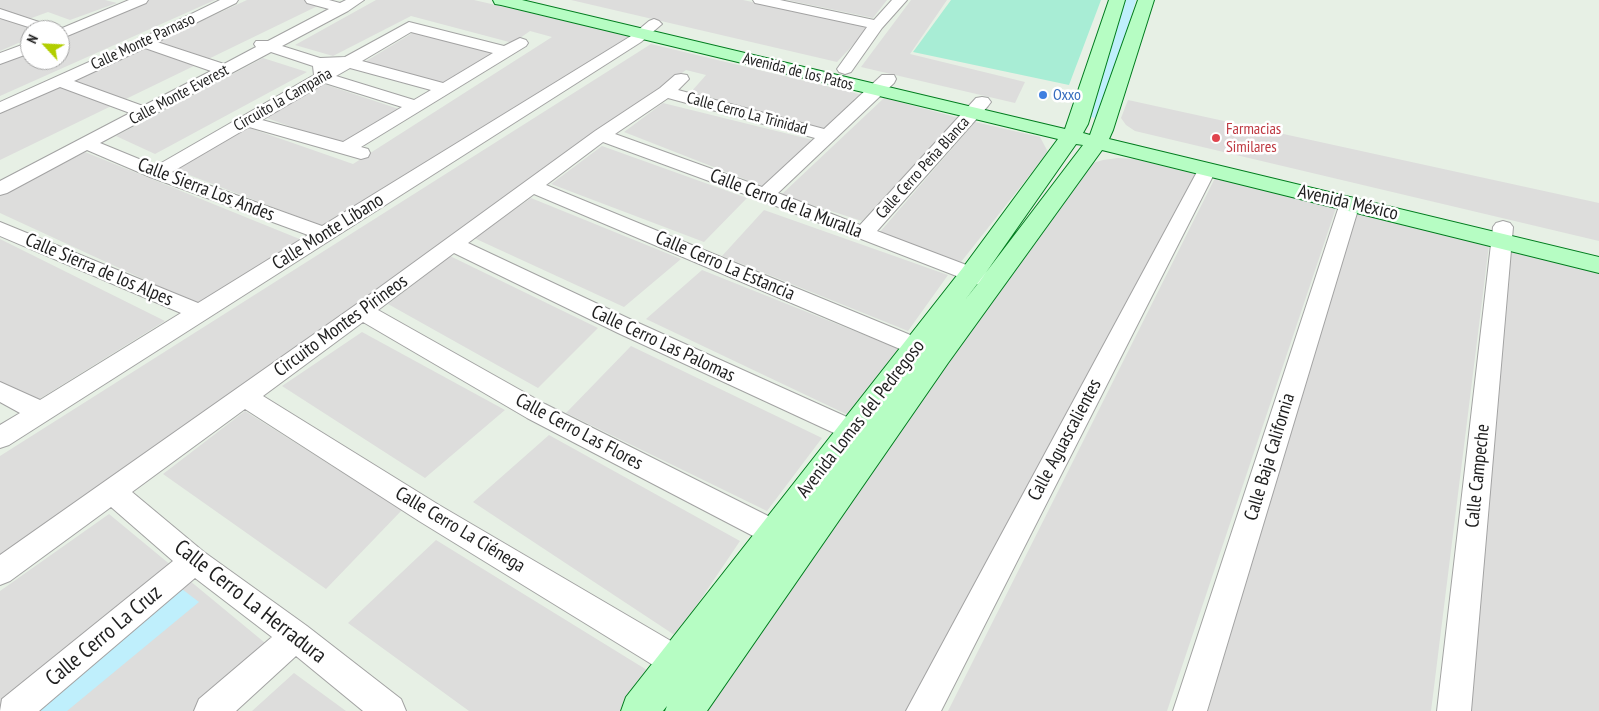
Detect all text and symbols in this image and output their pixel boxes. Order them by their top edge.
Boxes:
street label: Calle Monte Parnaso [88,9,198,75]
north arrow [20,20,70,70]
text: N [23,32,42,46]
street label: Avenida de los Patos [741,49,855,95]
street label: Calle Monte Everest [126,61,232,129]
street label: Circuito la Campaña [231,64,335,136]
place label: Oxxo [1053,85,1081,105]
street label: Calle Cerro La Trinidad [685,89,809,139]
marker: Oxxo [1037,89,1049,101]
street label: Calle Cerro Peña Blanca [872,113,974,223]
place label: Farmacias Similares [1226,119,1281,157]
marker: Farmacias Similares [1210,132,1222,144]
street label: Calle Sierra Los Andes [134,153,278,227]
street label: Calle Cerro de la Muralla [707,164,865,244]
street label: Avenida México [1296,180,1400,226]
street label: Calle Monte Líbano [268,189,388,275]
street label: Calle Cerro La Estancia [652,226,798,306]
street label: Calle Sierra de los Alpes [22,229,176,311]
street label: Circuito Montes Pirineos [270,270,412,382]
street label: Calle Cerro Las Palomas [588,301,738,387]
street label: Avenida Lomas del Pedregoso [792,335,930,503]
street label: Calle Aguascalientes [1023,375,1107,505]
street label: Calle Cerro Las Flores [511,389,647,475]
street label: Calle Baja California [1240,391,1300,523]
street label: Calle Campeche [1461,423,1495,529]
street label: Calle Cerro La Ciénega [391,482,529,578]
street label: Calle Cerro La Herradura [169,535,331,669]
street label: Calle Cerro La Cruz [41,580,167,692]

